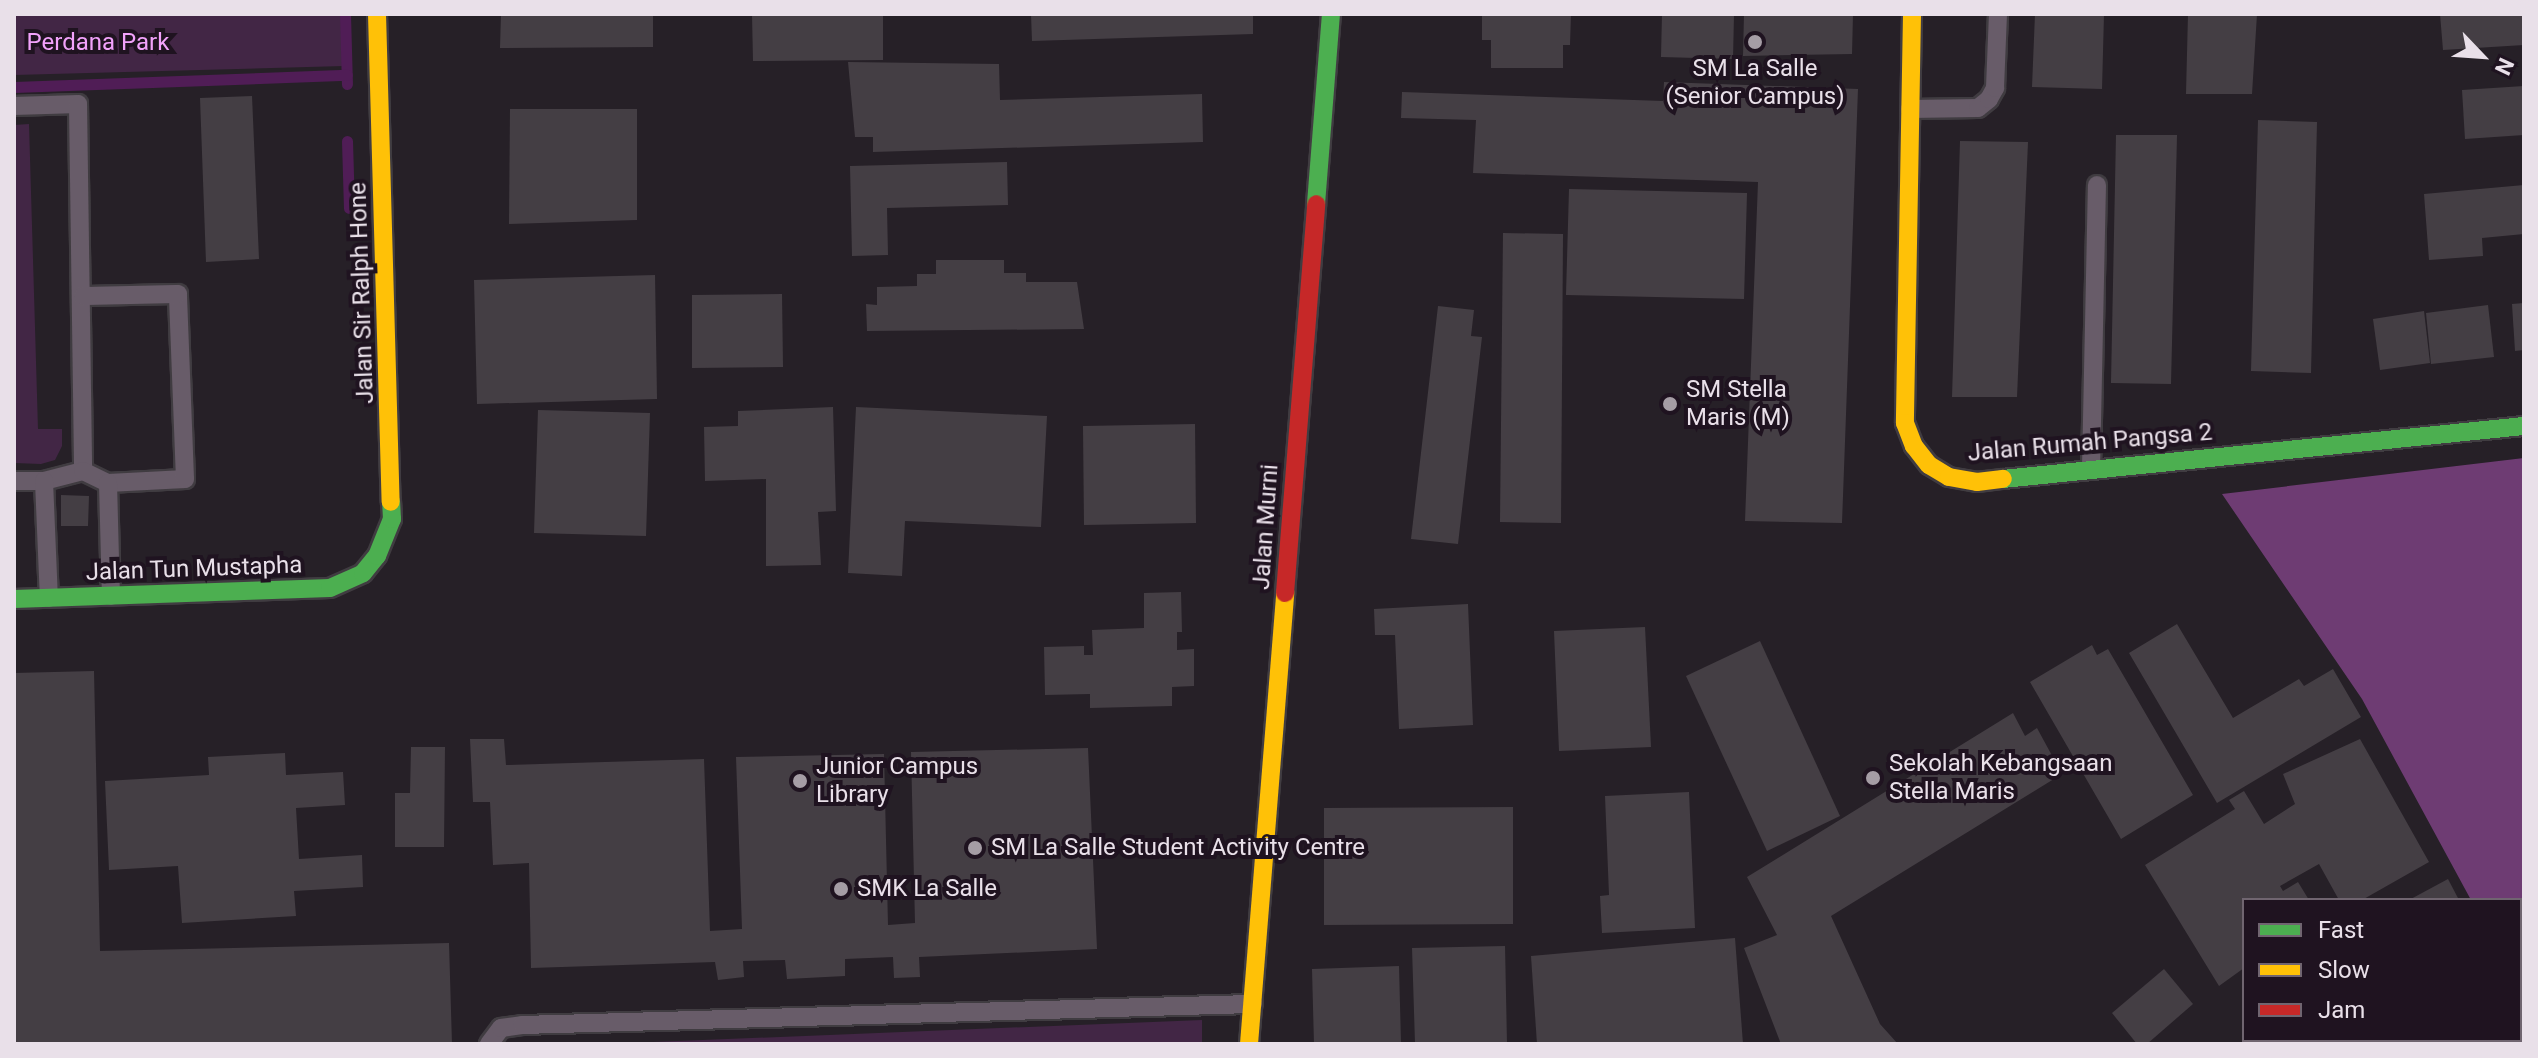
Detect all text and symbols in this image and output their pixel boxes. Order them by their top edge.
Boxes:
north arrow [2442,16,2522,96]
park label: Perdana Park [27,29,169,57]
marker: SM La Salle (Senior Campus) [1746,33,1764,51]
text: N [2490,54,2519,79]
place label: SM La Salle (Senior Campus) [1665,55,1845,111]
street label: Jalan Sir Ralph Hone [344,182,380,404]
place label: SM Stella Maris (M) [1686,376,1790,432]
marker: SM Stella Maris (M) [1661,395,1679,413]
street label: Jalan Rumah Pangsa 2 [1967,418,2213,468]
street label: Jalan Murni [1247,463,1285,591]
street label: Jalan Tun Mustapha [85,551,303,587]
place label: Sekolah Kebangsaan Stella Maris [1889,750,2112,806]
place label: Junior Campus Library [816,753,978,809]
marker: Sekolah Kebangsaan Stella Maris [1864,769,1882,787]
marker: Junior Campus Library [791,772,809,790]
place label: SM La Salle Student Activity Centre [991,834,1365,862]
marker: SM La Salle Student Activity Centre [966,839,984,857]
place label: SMK La Salle [857,875,997,903]
marker: SMK La Salle [832,880,850,898]
legend [2242,898,2522,1042]
text: Fast [2318,916,2364,944]
text: Slow [2318,956,2370,984]
text: Jam [2318,996,2365,1024]

